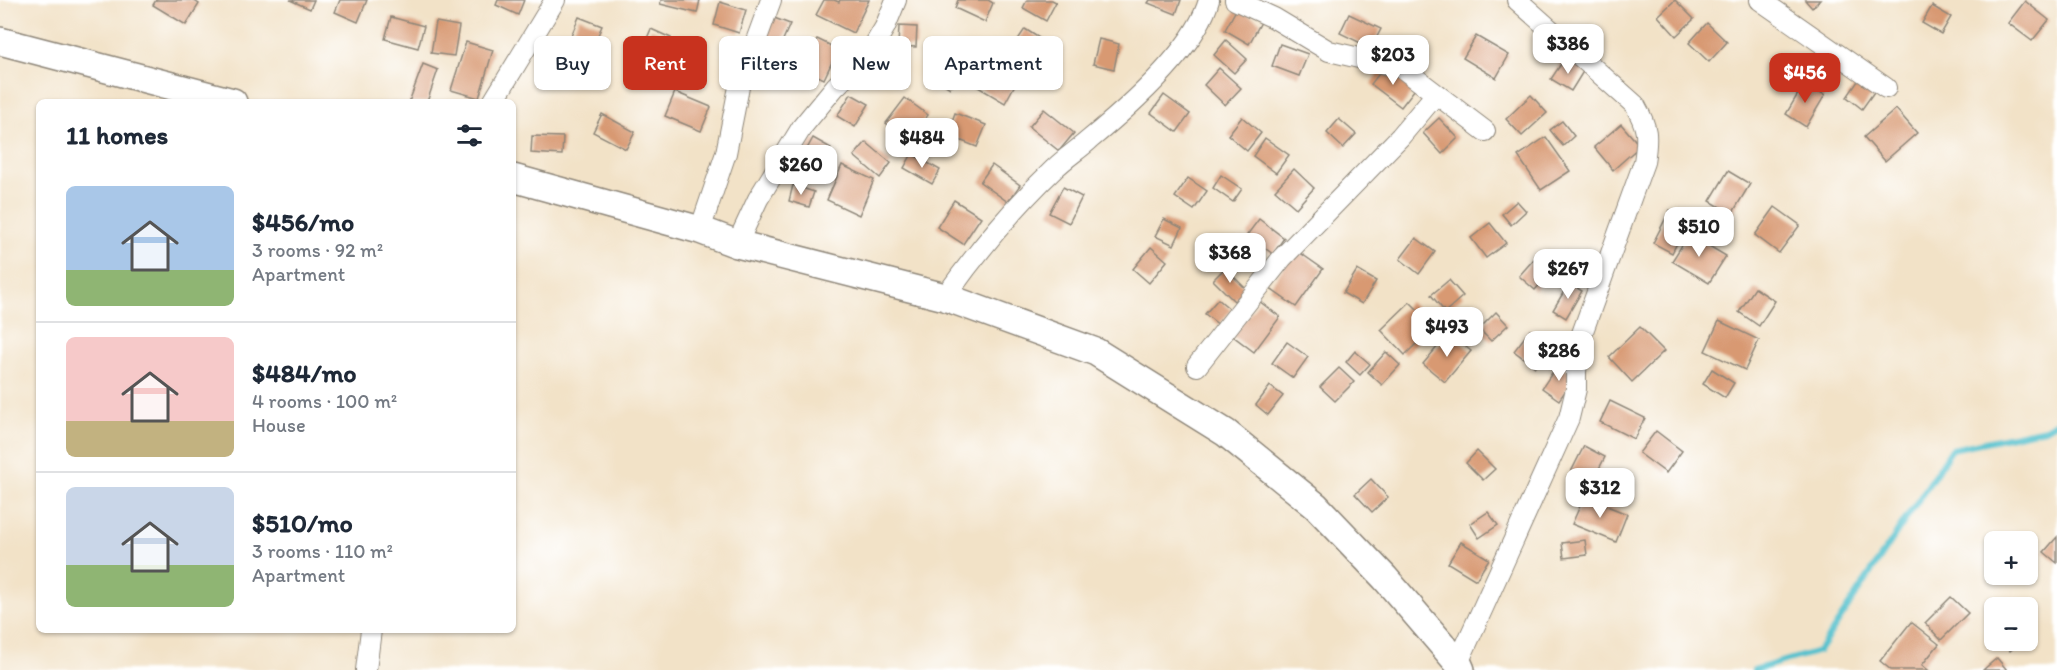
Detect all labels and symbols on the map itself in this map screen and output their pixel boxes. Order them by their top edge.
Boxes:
pin: $386 [1532,24,1604,75]
pin: $203 [1357,35,1429,86]
pin: $456 [1769,53,1841,104]
pin: $484 [886,118,958,169]
pin: $260 [765,145,837,196]
pin: $510 [1663,207,1735,258]
pin: $368 [1194,233,1266,284]
pin: $267 [1532,249,1604,300]
pin: $493 [1411,307,1483,358]
pin: $286 [1523,331,1595,382]
pin: $312 [1564,468,1636,519]

